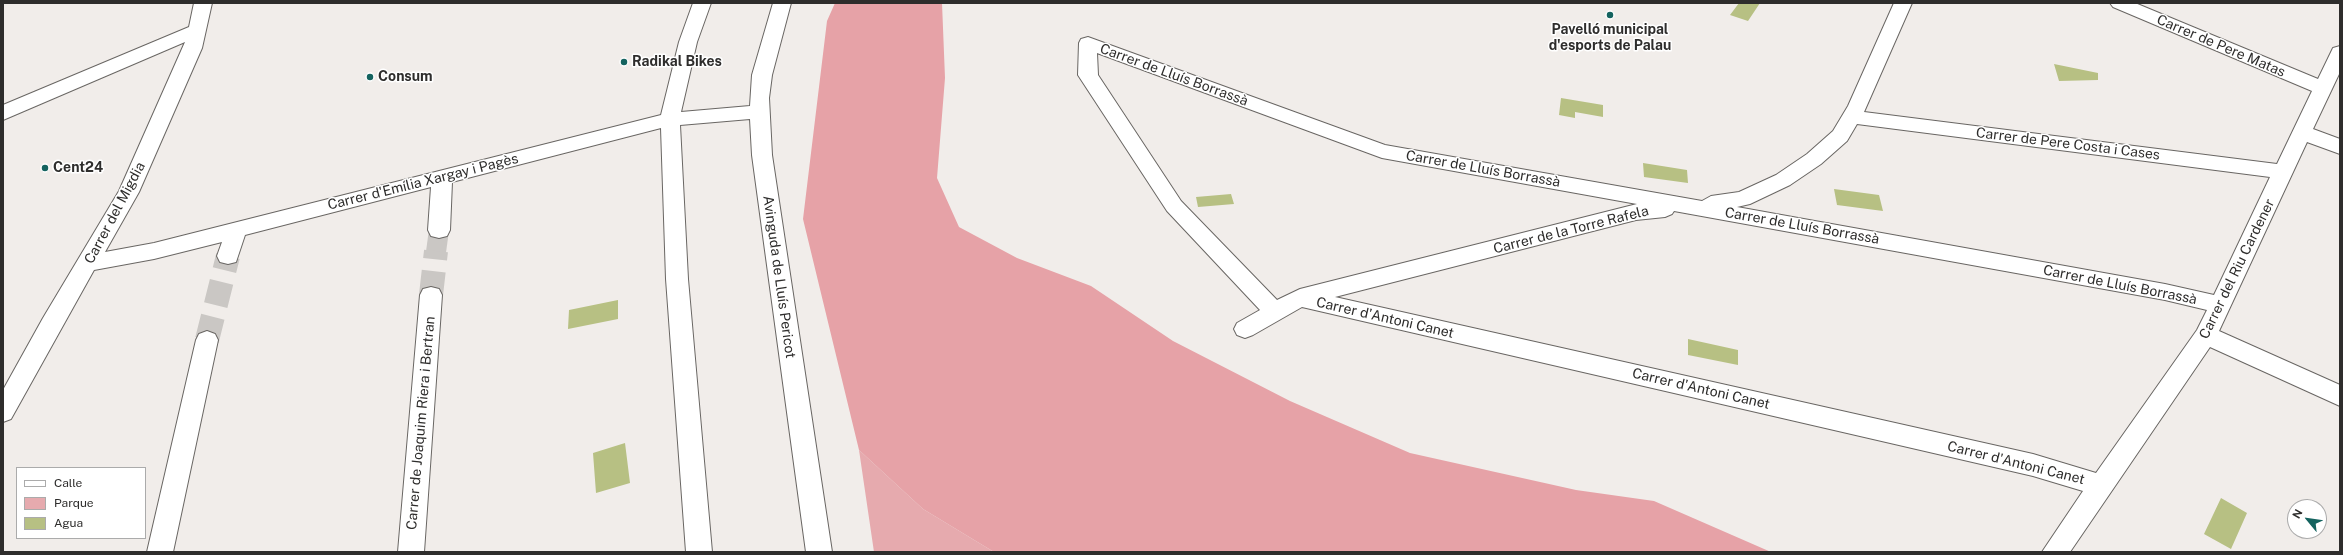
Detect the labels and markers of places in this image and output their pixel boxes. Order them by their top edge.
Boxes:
marker: Pavelló municipal d'esports de Palau [1605,10,1615,20]
place label: Pavelló municipal d'esports de Palau [1549,22,1671,54]
place label: Radikal Bikes [632,54,722,70]
marker: Radikal Bikes [619,57,629,67]
place label: Consum [378,69,433,85]
marker: Consum [365,72,375,82]
place label: Cent24 [53,160,103,176]
marker: Cent24 [40,163,50,173]

